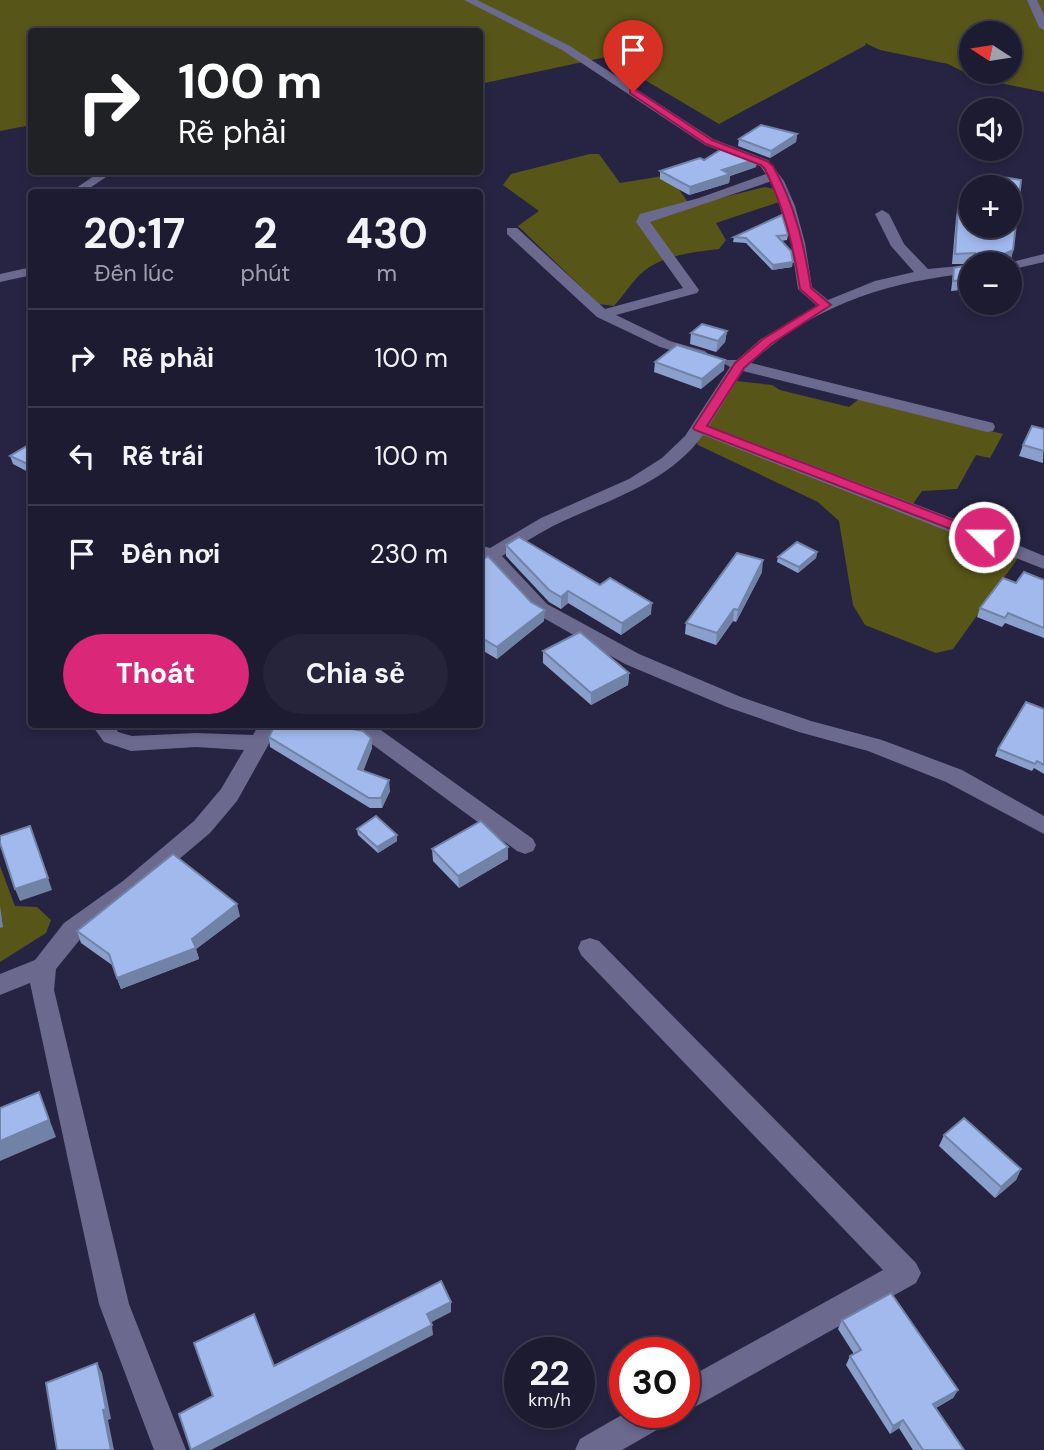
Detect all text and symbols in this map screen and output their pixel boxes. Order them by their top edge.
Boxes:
pin [603,20,663,92]
north arrow [959,21,1022,84]
map controls [959,21,1022,315]
icon: arrive [614,31,652,69]
text: 100 m [178,49,322,113]
icon: right [63,56,154,147]
button: sound [959,98,1022,161]
text: Rẽ phải [178,111,287,153]
button: + [959,175,1022,238]
text: 20:17 [83,206,185,261]
text: 2 [253,206,278,261]
text: 430 [346,206,428,261]
button: − [959,252,1022,315]
text: Đến lúc [94,258,174,288]
text: phút [241,258,290,288]
text: m [376,258,397,288]
icon: right [63,339,101,377]
text: Rẽ phải [122,341,214,375]
text: 100 m [374,341,448,375]
icon: left [63,437,101,475]
text: Rẽ trái [122,439,204,473]
text: 100 m [374,439,448,473]
position arrow [947,500,1021,574]
icon: arrive [63,535,101,573]
text: Đến nơi [122,537,220,571]
text: 230 m [370,537,448,571]
button: Thoát [63,634,249,714]
button: Chia sẻ [263,634,448,714]
speed limit sign: 30 [609,1337,700,1428]
text: 22 [529,1350,570,1396]
text: km/h [528,1388,571,1412]

